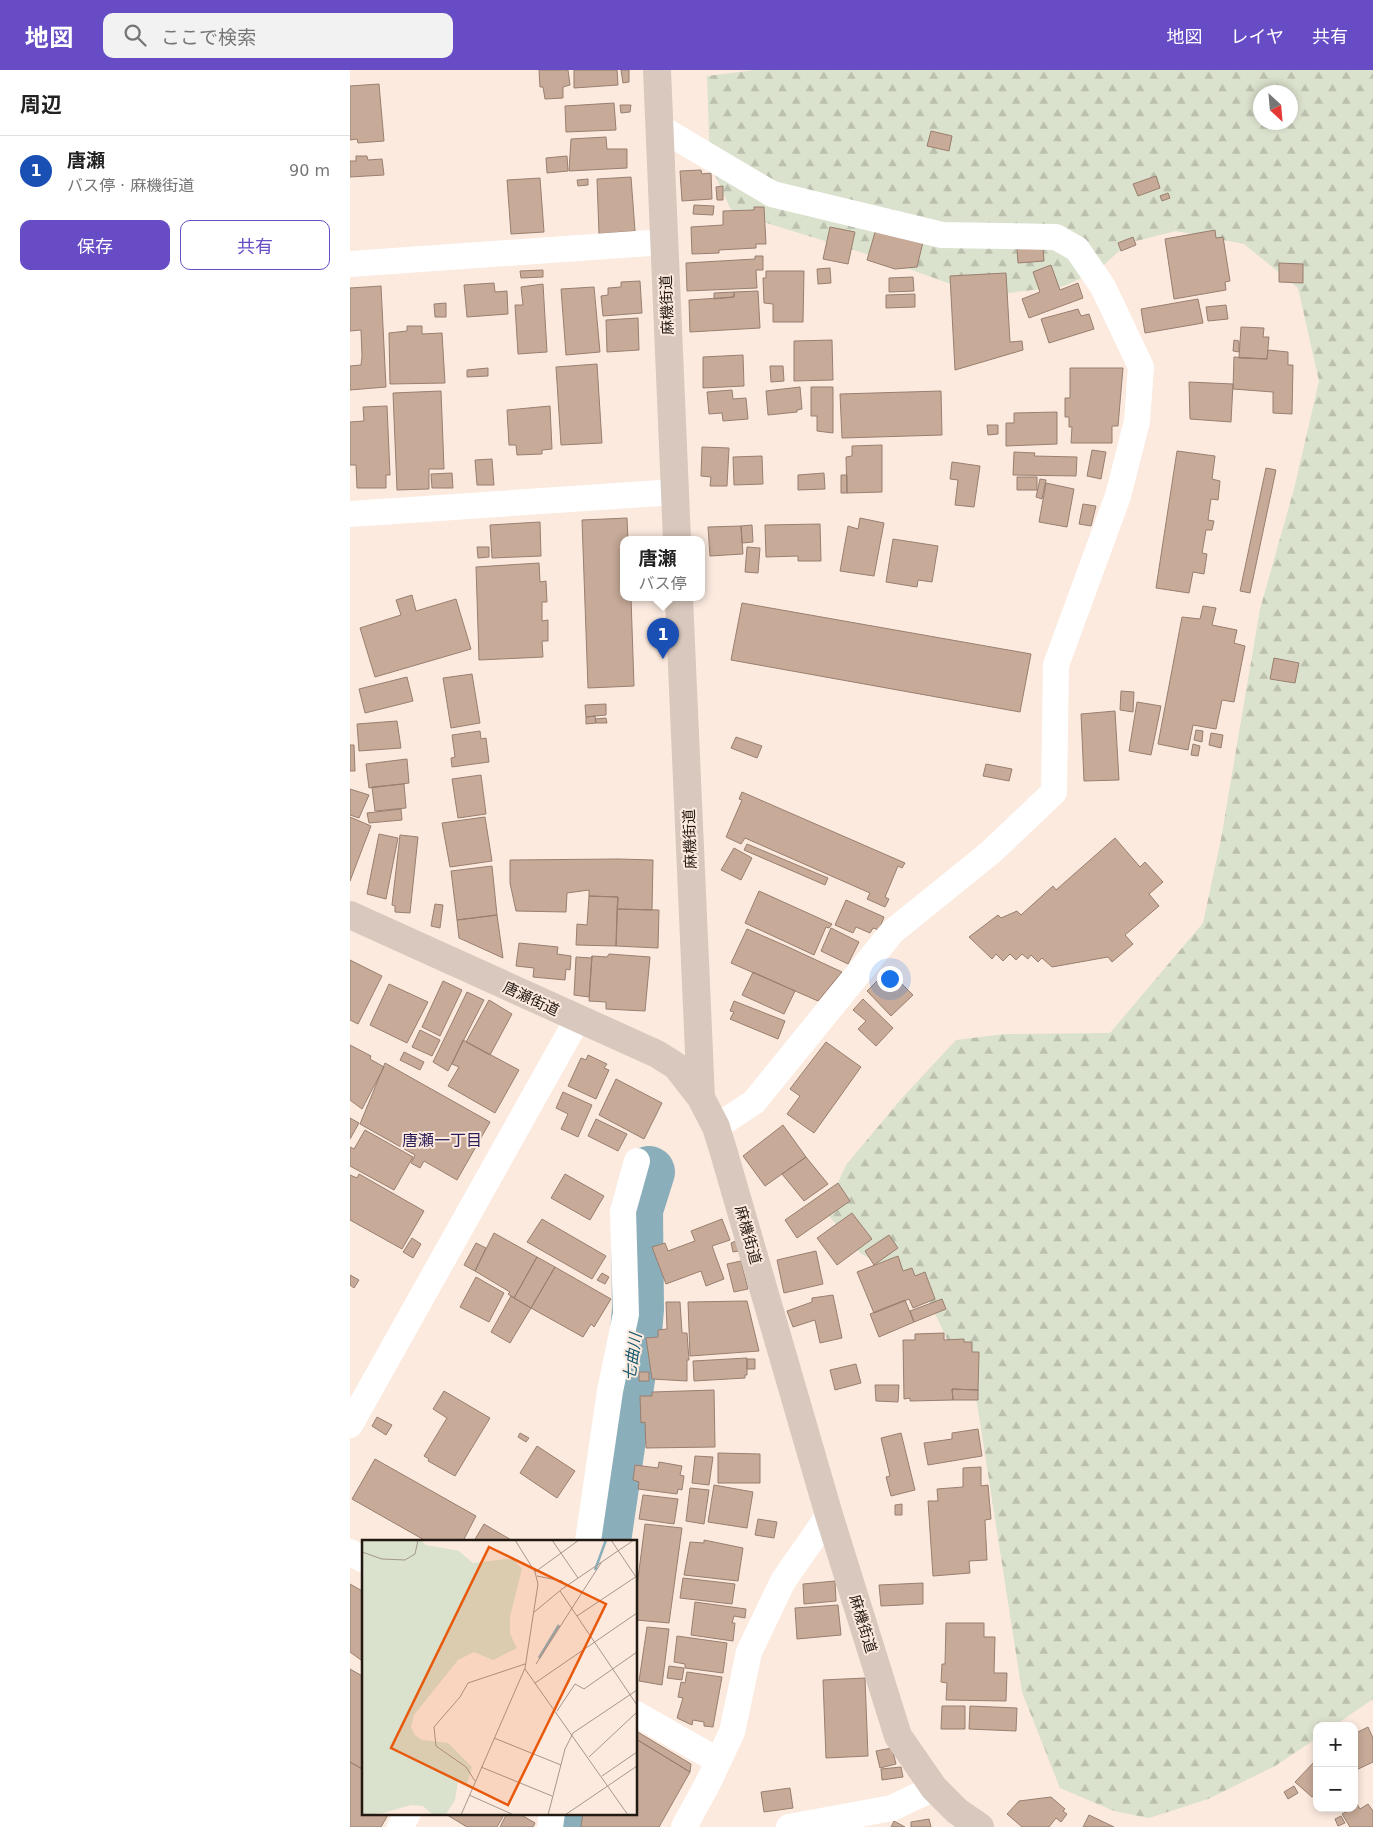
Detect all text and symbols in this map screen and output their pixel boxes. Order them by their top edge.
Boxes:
search box [103,13,453,58]
icon: search [121,21,149,49]
text: 地図 [25,24,73,52]
text: ここで検索 [161,26,256,48]
text: 地図 [1167,26,1203,47]
text: レイヤ [1231,26,1284,47]
text: 共有 [1312,26,1348,47]
north arrow [1253,85,1298,130]
text: 周辺 [20,93,62,117]
text: 唐瀬 [67,149,105,171]
text: 1 [30,161,42,180]
text: 90 m [289,161,330,180]
text: バス停 · 麻機街道 [67,176,194,195]
button: 保存 [20,220,170,270]
button: 共有 [180,220,330,270]
street label: 麻機街道 [657,275,677,335]
popup [620,536,705,601]
text: 唐瀬 [638,547,677,569]
text: バス停 [638,574,687,593]
pin: 1 [647,618,679,659]
street label: 麻機街道 [680,809,700,869]
your location [877,966,903,992]
street label: 唐瀬街道 [500,978,562,1020]
district label: 唐瀬一丁目 [402,1131,482,1150]
street label: 麻機街道 [731,1204,765,1266]
water label: 七曲川 [620,1330,646,1382]
inset map [362,1540,638,1814]
street label: 麻機街道 [846,1593,880,1655]
map controls [1313,1722,1358,1812]
button: + [1313,1722,1358,1767]
button: − [1313,1767,1358,1812]

